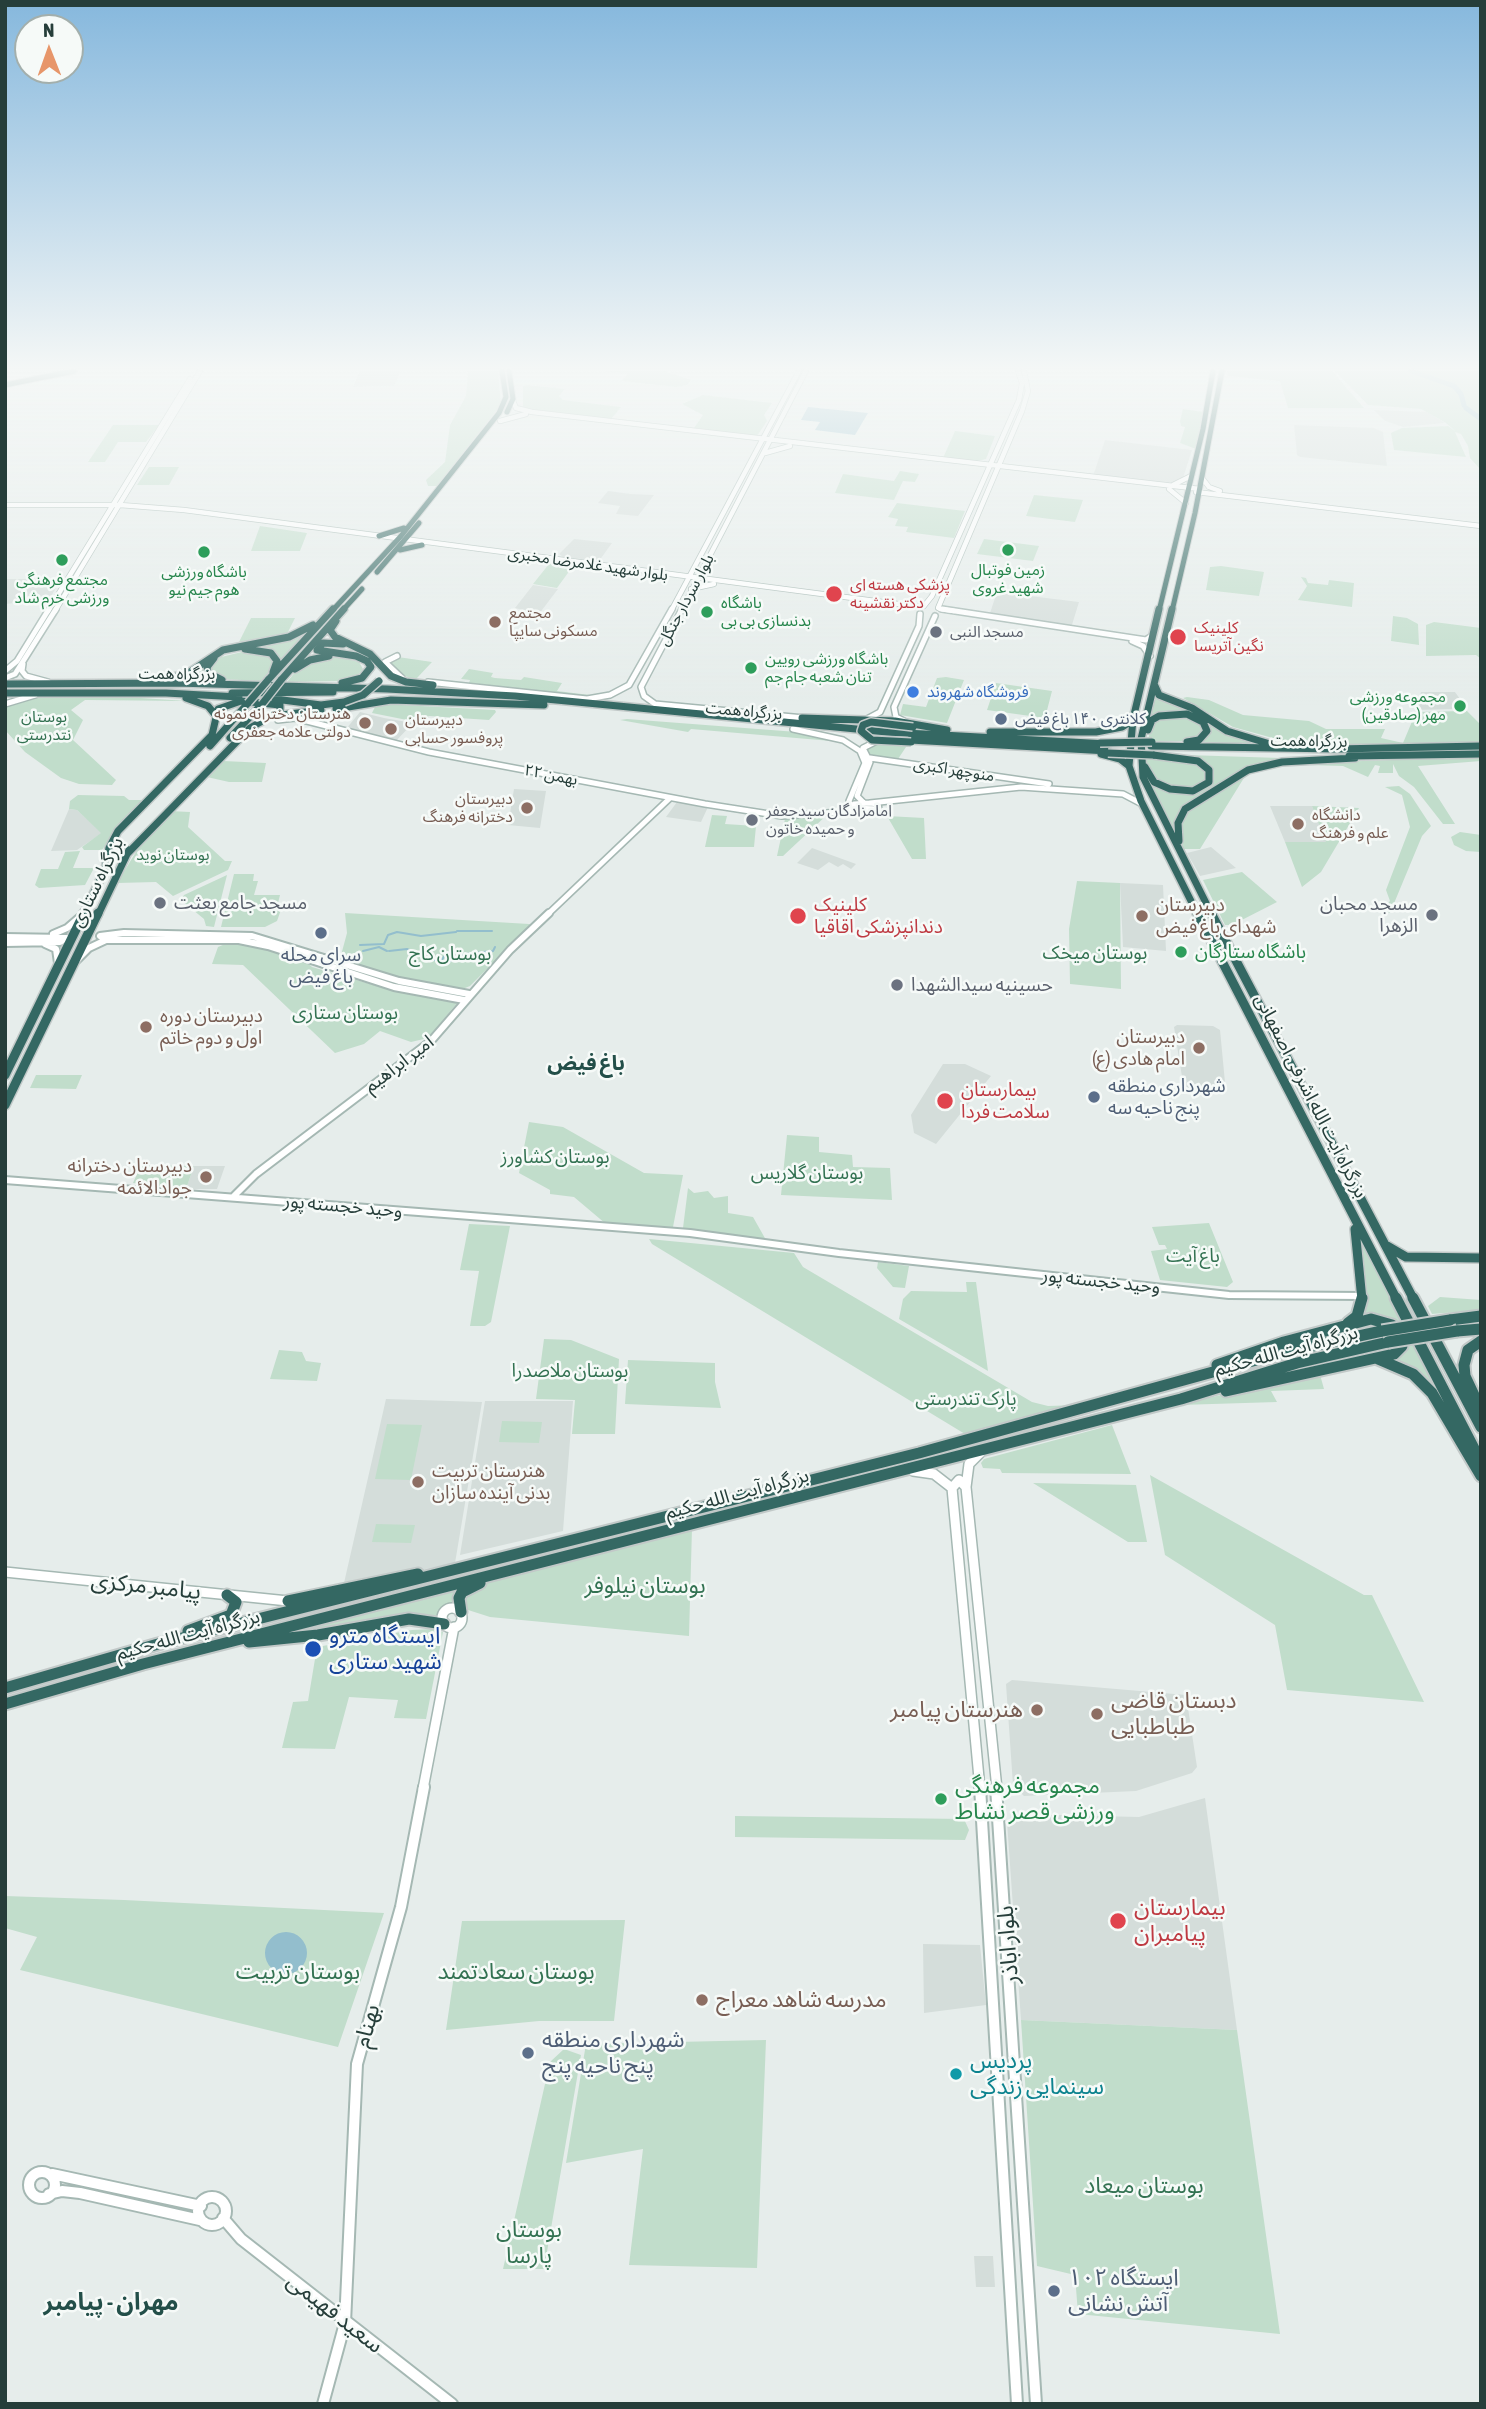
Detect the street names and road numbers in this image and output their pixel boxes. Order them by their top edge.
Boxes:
street label: بلوار شهید غلامرضا مخبری [507,543,669,585]
street label: بلوار سردار جنگل [654,551,718,649]
street label: بزرگراه همت [139,664,215,684]
street label: بزرگراه همت [705,698,783,724]
street label: بزرگراه همت [1270,731,1348,751]
street label: منوچهر اکبری [912,754,996,786]
street label: ۲۲ بهمن [523,760,579,790]
street label: بزرگراه ستاری [65,833,129,931]
street label: بزرگراه آیت الله اشرفی اصفهانی [1250,990,1372,1202]
street label: امیر ابراهیم [360,1030,438,1098]
street label: وحید خجسته پور [282,1189,404,1223]
street label: وحید خجسته پور [1040,1263,1162,1299]
street label: بزرگراه آیت الله حکیم [1212,1321,1360,1381]
street label: بزرگراه آیت الله حکیم [663,1464,811,1524]
street label: پیامبر مرکزی [90,1566,202,1606]
street label: بزرگراه آیت الله حکیم [114,1605,262,1665]
street label: بلوار اباذر [991,1905,1025,1985]
street label: بهنام [348,2001,386,2051]
street label: سعید فهیمی [281,2267,389,2359]

